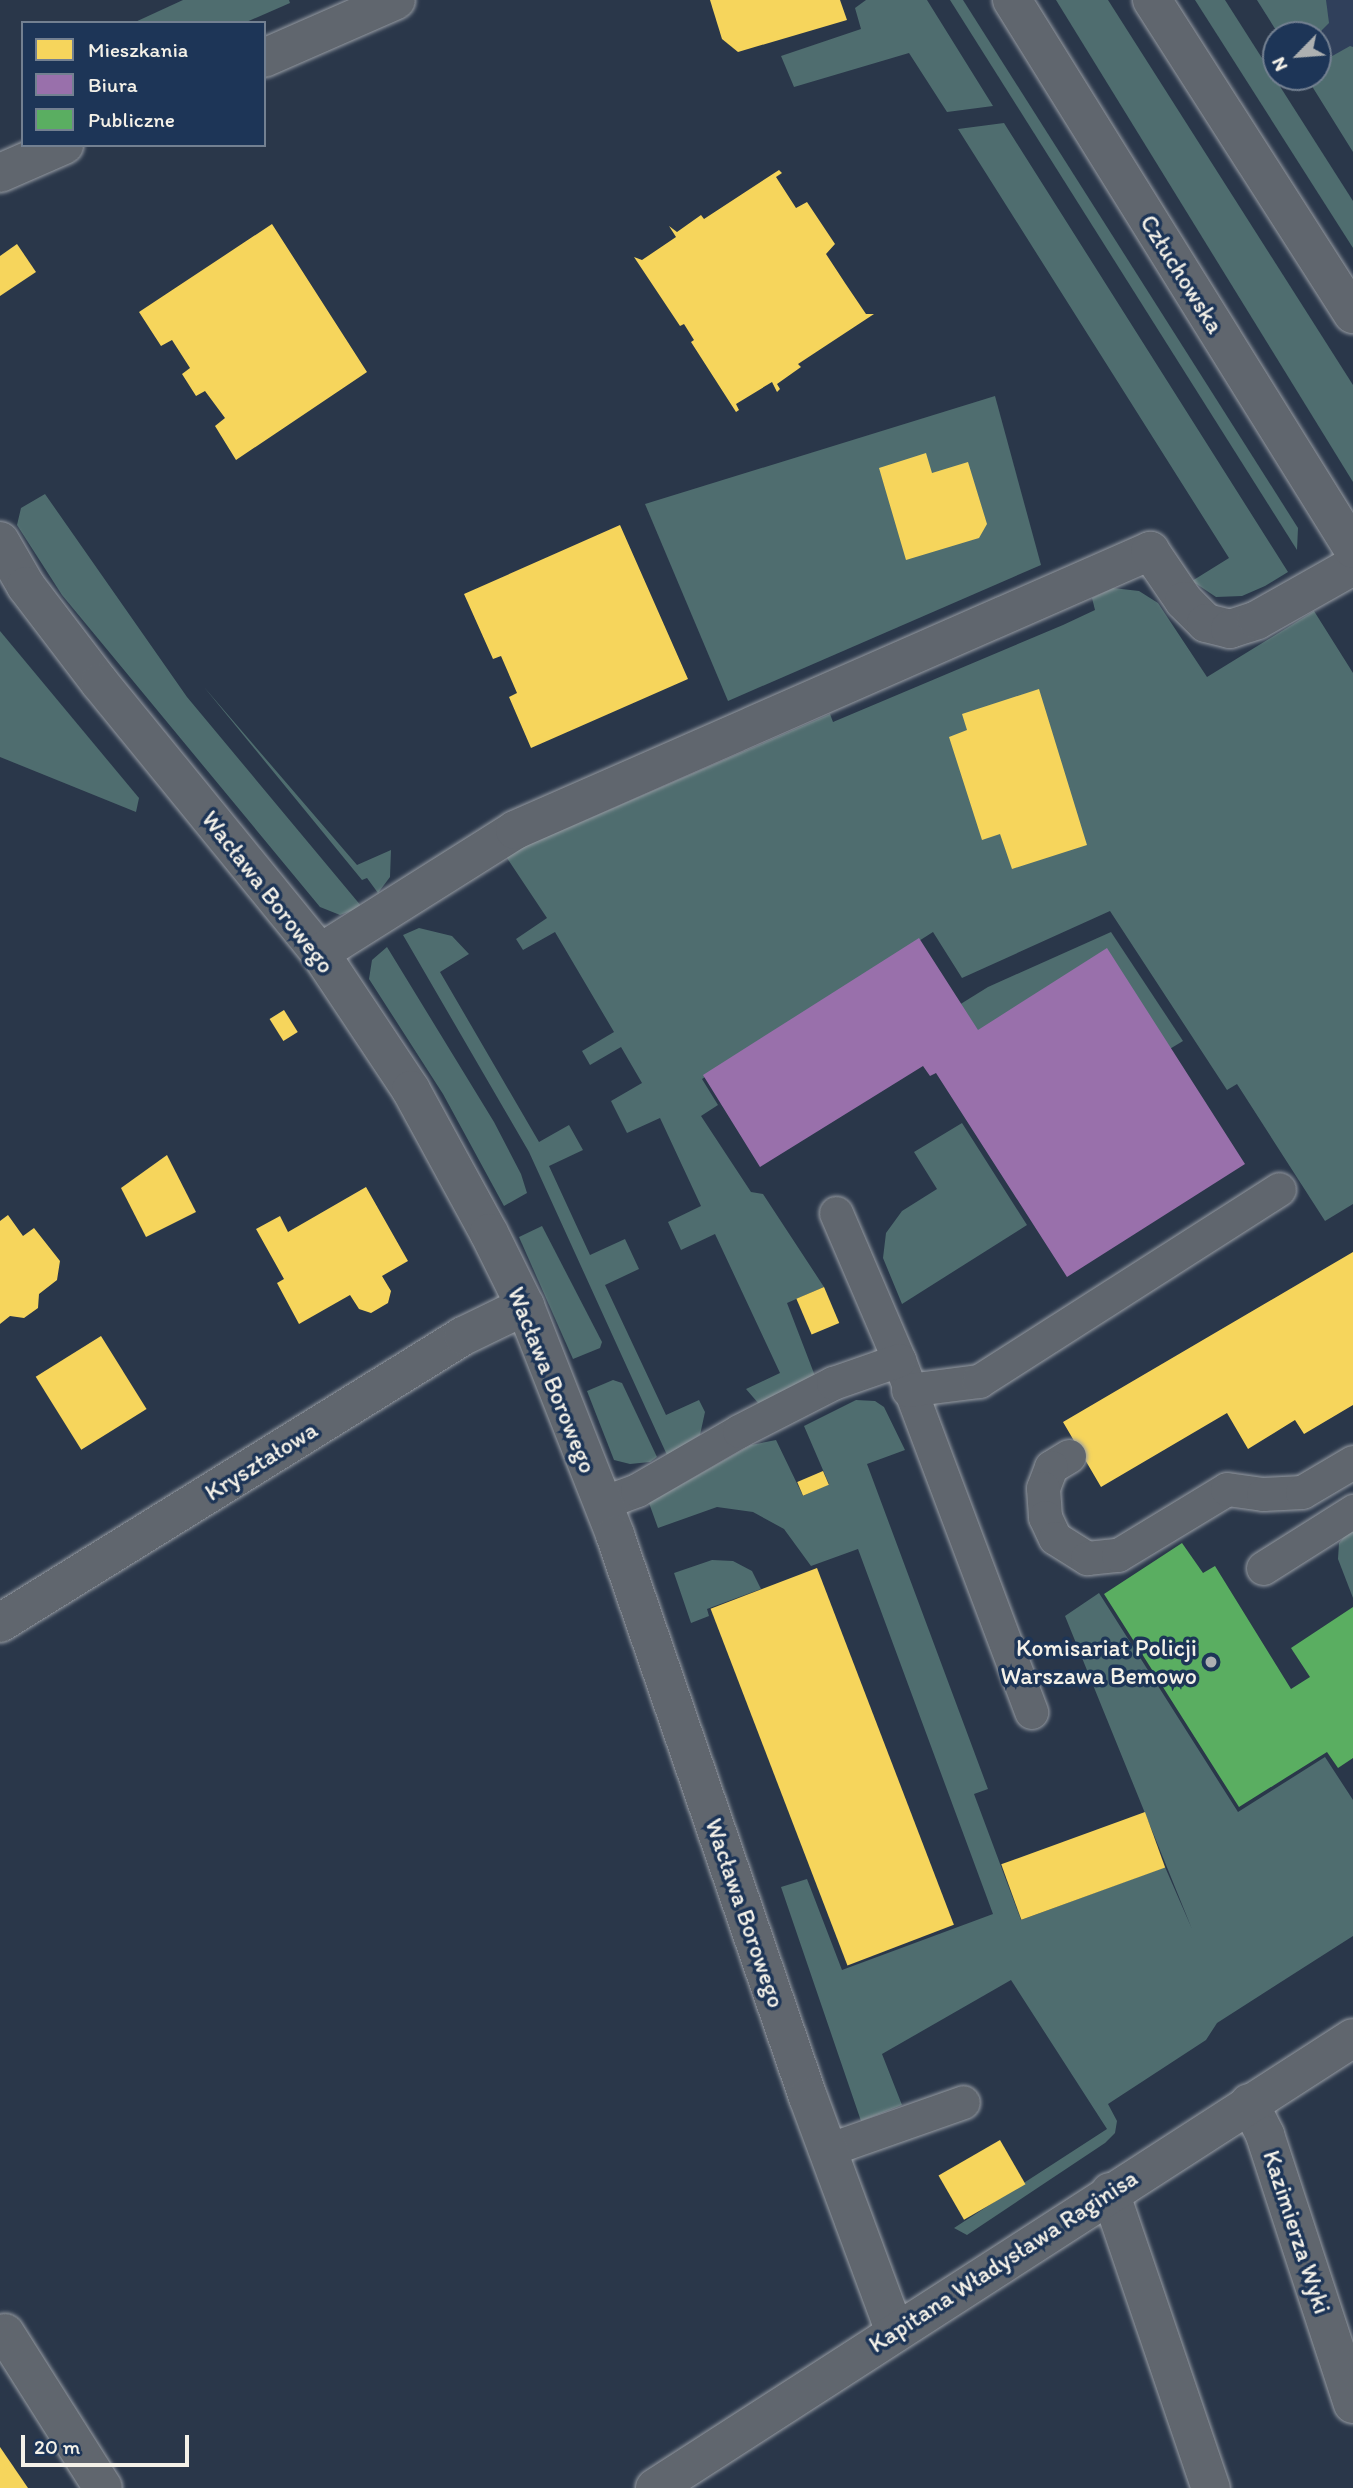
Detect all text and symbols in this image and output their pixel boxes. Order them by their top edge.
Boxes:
legend [21,21,266,147]
north arrow [1262,21,1332,91]
text: Mieszkania [88,37,188,62]
text: N [1266,54,1292,75]
text: Biura [88,72,138,97]
text: Publiczne [88,107,175,132]
street label: Człuchowska [1134,209,1230,339]
street label: Wacława Borowego [196,805,340,979]
street label: Wacława Borowego [502,1283,602,1477]
street label: Kryształowa [199,1415,323,1507]
place label: Komisariat Policji Warszawa Bemowo [1000,1634,1197,1690]
marker: Komisariat Policji Warszawa Bemowo [1203,1654,1219,1670]
street label: Wacława Borowego [699,1815,791,2011]
street label: Kazimierza Wyki [1257,2147,1337,2317]
street label: Kapitana Władysława Raginisa [863,2163,1143,2359]
scale bar [24,2422,192,2466]
text: 20 m [34,2434,80,2459]

